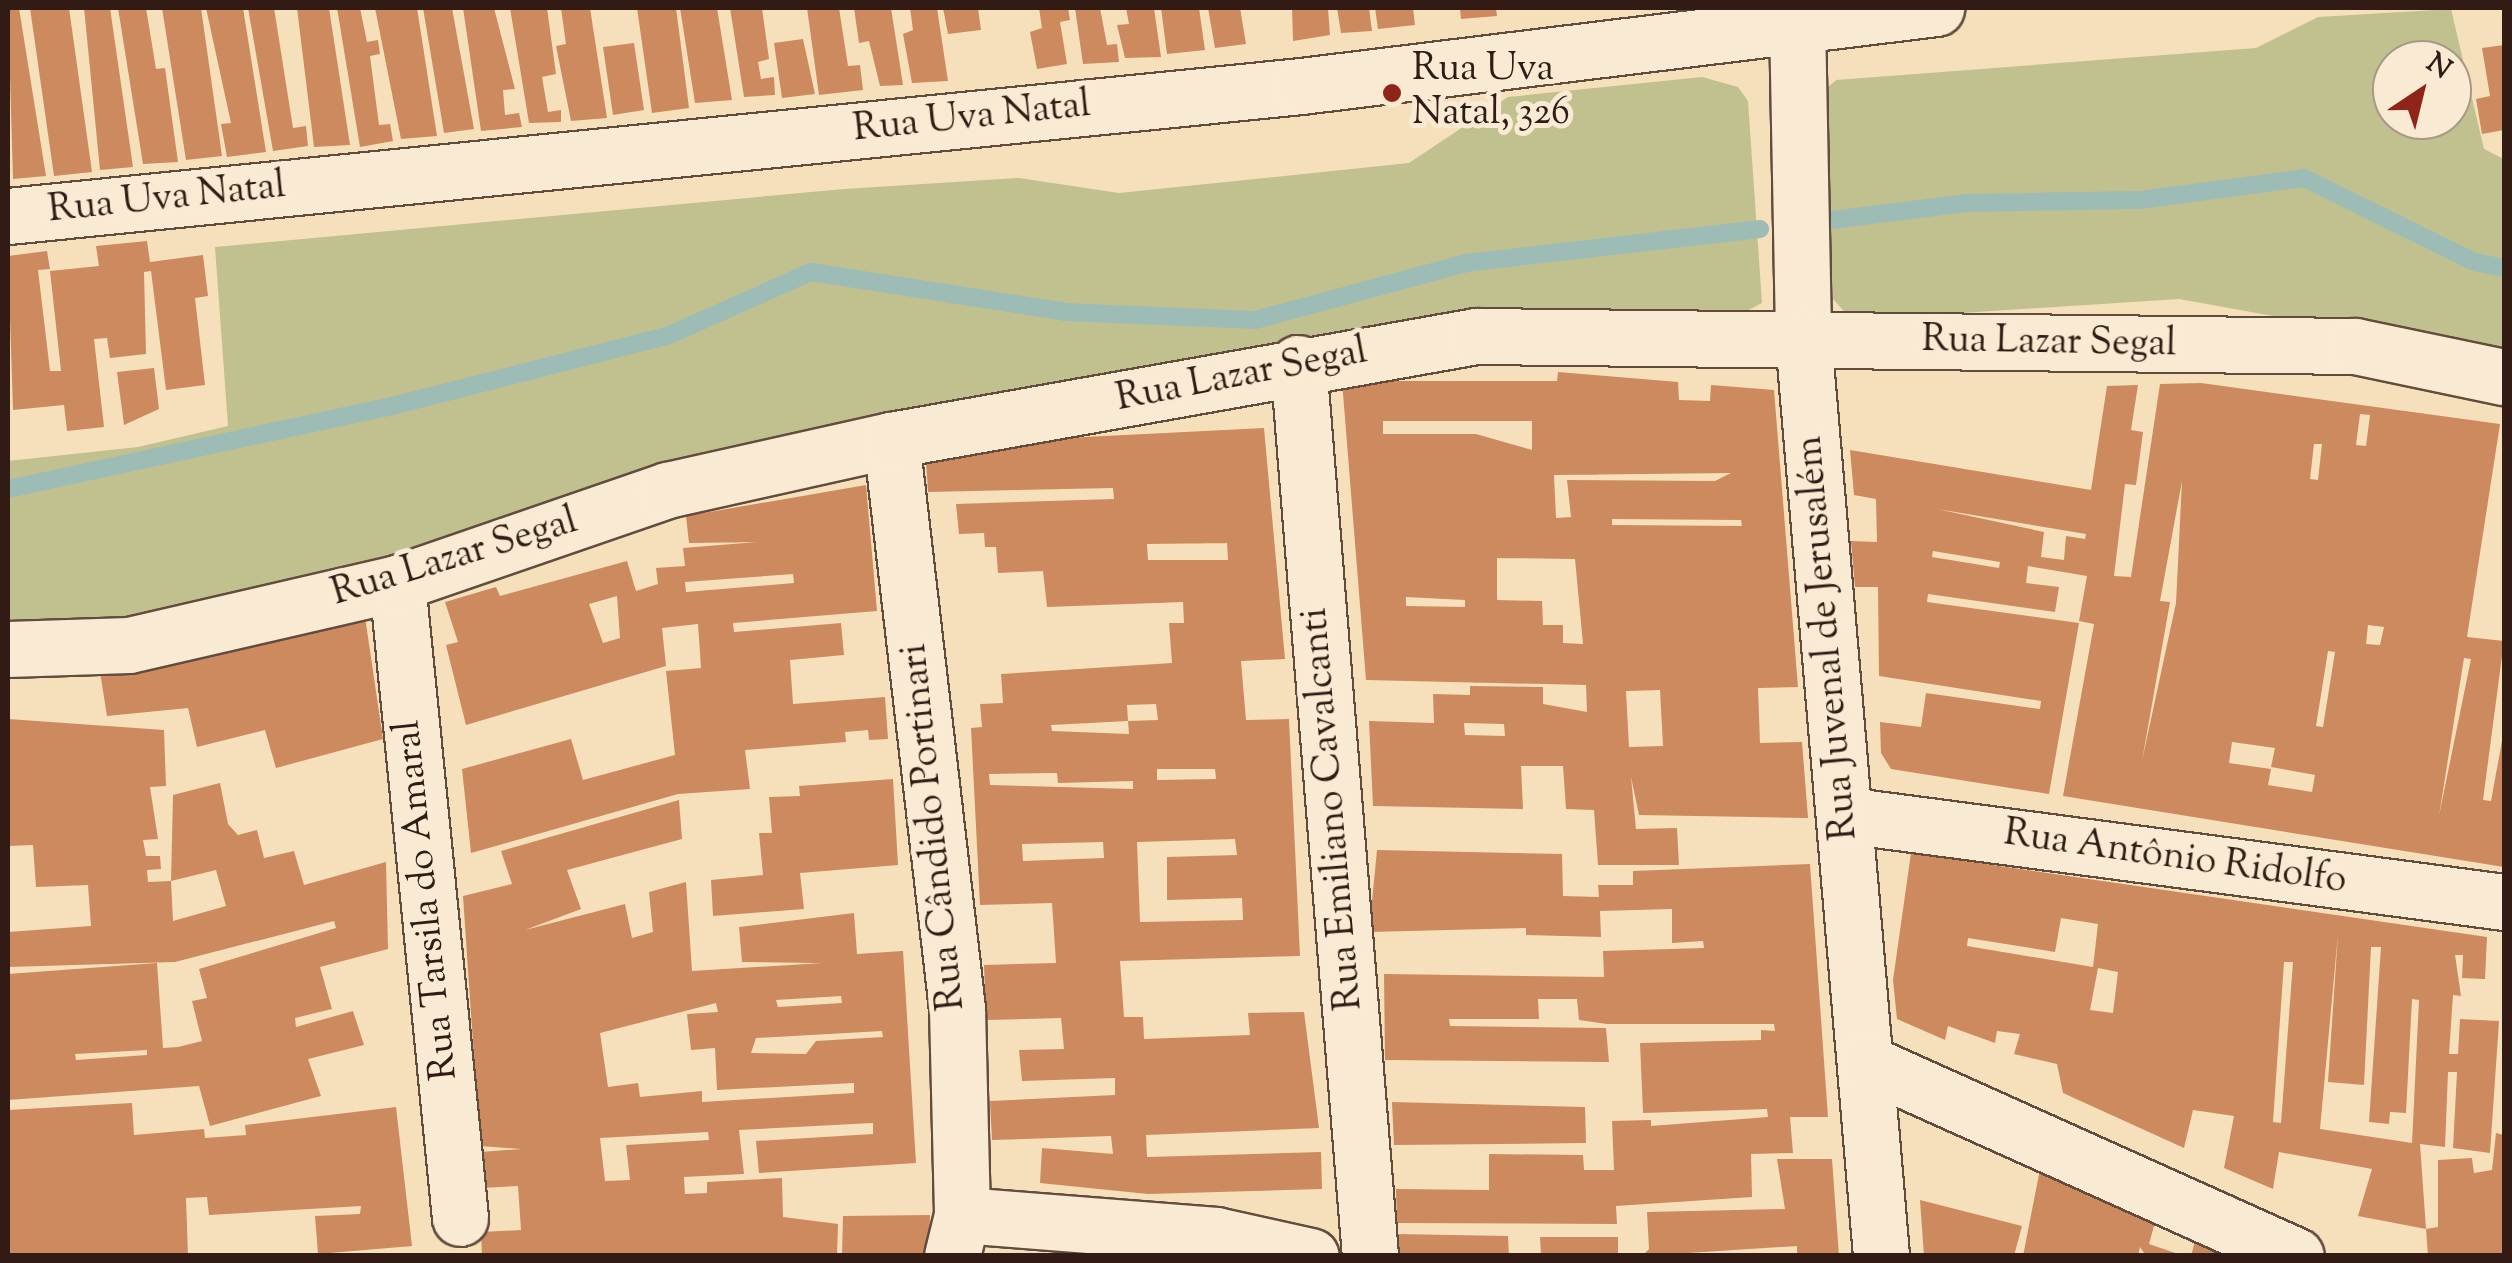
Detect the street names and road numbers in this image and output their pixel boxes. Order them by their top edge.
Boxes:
street label: Rua Uva Natal [851,84,1093,154]
street label: Rua Uva Natal [46,165,288,235]
street label: Rua Lazar Segal [1921,319,2177,369]
street label: Rua Lazar Segal [1113,330,1371,424]
street label: Rua Juvenal de Jerusalém [1789,434,1869,842]
street label: Rua Lazar Segal [326,500,584,618]
street label: Rua Emiliano Cavalcanti [1294,606,1374,1012]
street label: Rua Cândido Portinari [893,641,977,1013]
street label: Rua Tarsila do Amaral [386,718,470,1082]
street label: Rua Antônio Ridolfo [2001,812,2349,906]

